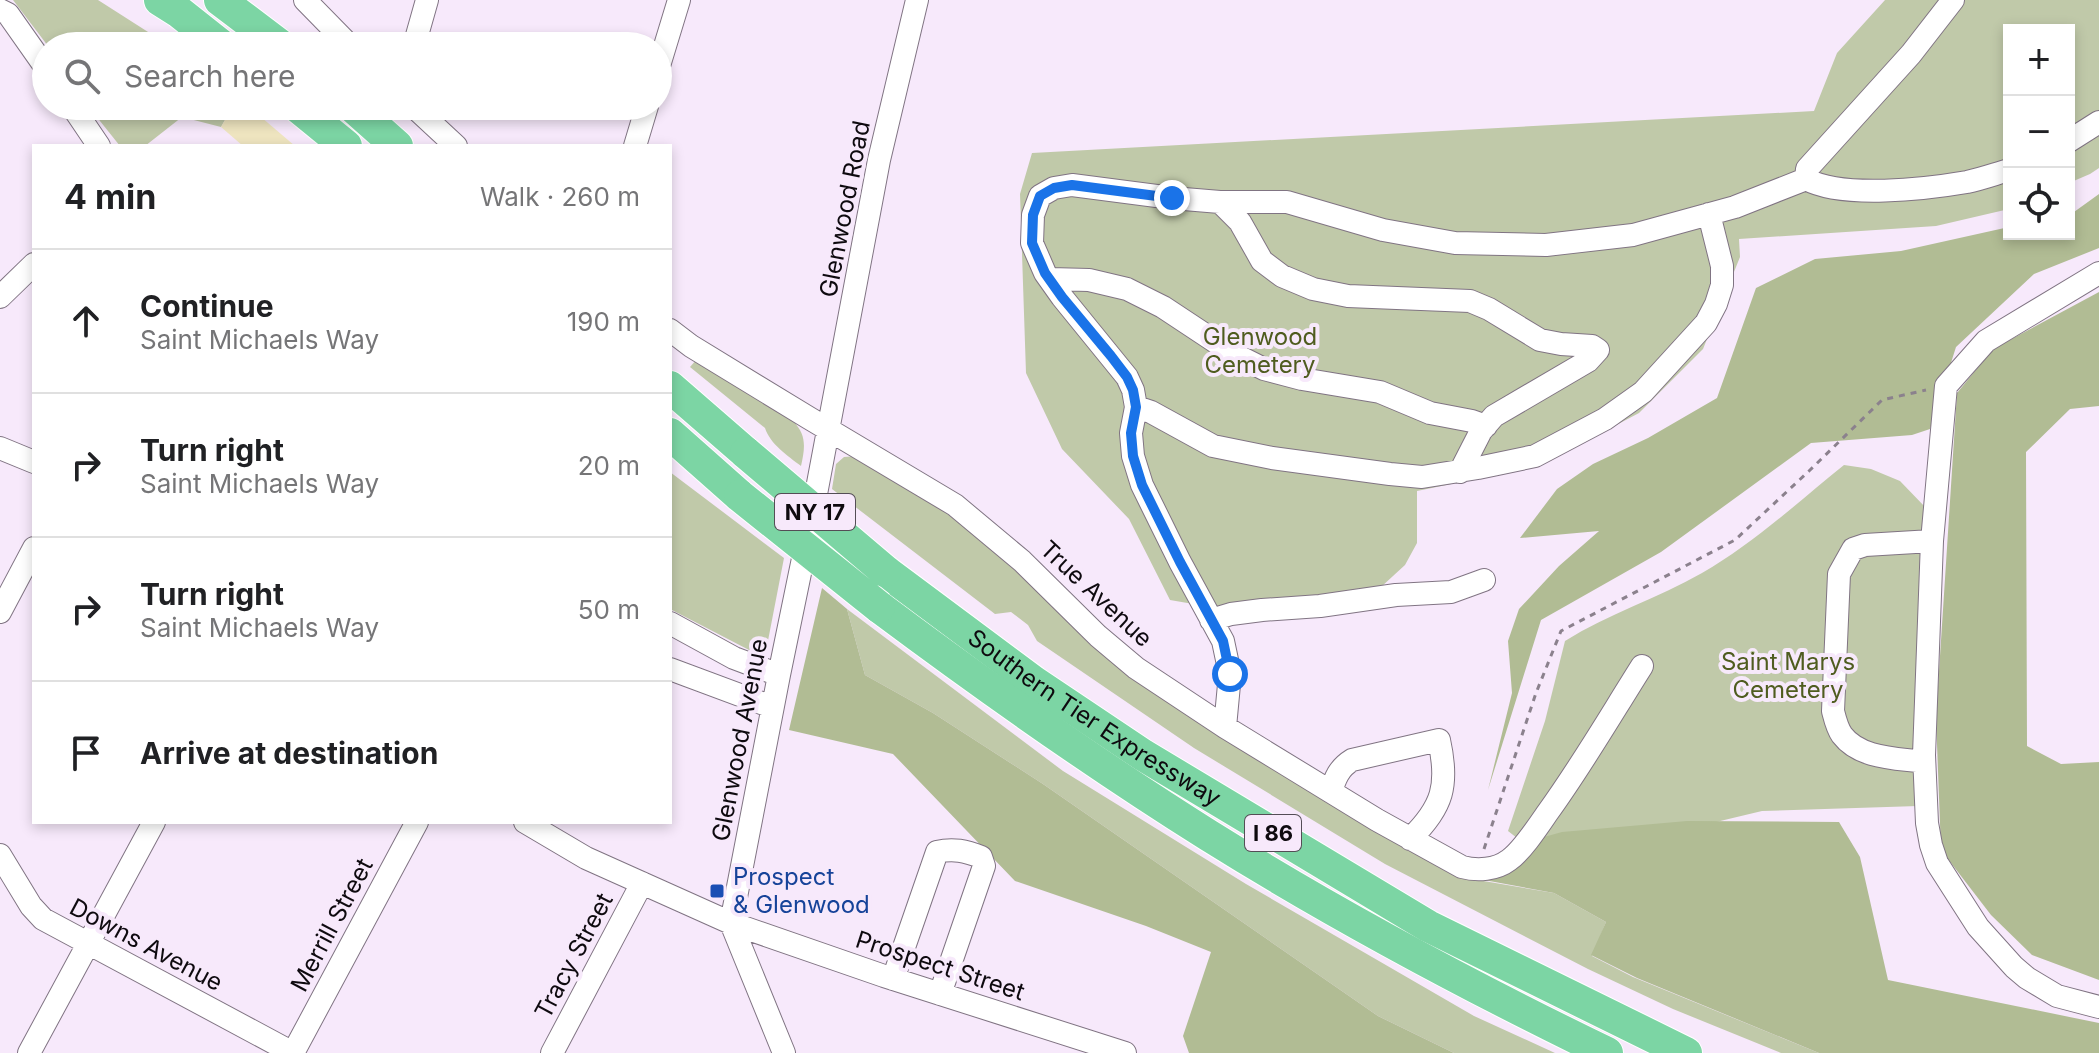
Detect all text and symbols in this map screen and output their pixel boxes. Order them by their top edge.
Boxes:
map controls [2003,24,2075,240]
button: + [2003,24,2075,96]
search box [32,32,672,120]
icon: search [60,54,104,98]
text: Search here [124,58,296,94]
button: − [2003,96,2075,168]
street label: Glenwood Road [813,118,876,300]
button: locate [2003,168,2075,240]
text: 4 min [64,176,156,217]
route end [1154,180,1190,216]
text: Walk · 260 m [480,181,640,212]
text: Continue [140,288,274,324]
icon: ahead [64,299,108,343]
text: 190 m [567,306,640,337]
park label: Glenwood Cemetery [1203,322,1317,379]
text: Saint Michaels Way [140,324,379,355]
text: Turn right [140,432,284,468]
icon: right [64,443,108,487]
text: 20 m [578,450,640,481]
text: Saint Michaels Way [140,468,379,499]
road number: NY 17 [775,494,855,530]
street label: True Avenue [1034,534,1158,653]
text: Turn right [140,576,284,612]
icon: right [64,587,108,631]
text: 50 m [578,594,640,625]
text: Saint Michaels Way [140,612,379,643]
street label: Southern Tier Expressway [962,623,1226,812]
street label: Glenwood Avenue [706,636,773,844]
park label: Saint Marys Cemetery [1721,647,1855,704]
route start [1212,656,1248,692]
icon: arrive [64,731,108,775]
text: Arrive at destination [140,735,438,771]
road number: I 86 [1245,815,1301,851]
street label: Merrill Street [284,853,379,996]
place label: Prospect & Glenwood [733,862,870,919]
marker: Prospect & Glenwood [708,882,726,900]
street label: Tracy Street [528,888,619,1023]
street label: Downs Avenue [65,892,228,997]
street label: Prospect Street [852,925,1028,1007]

